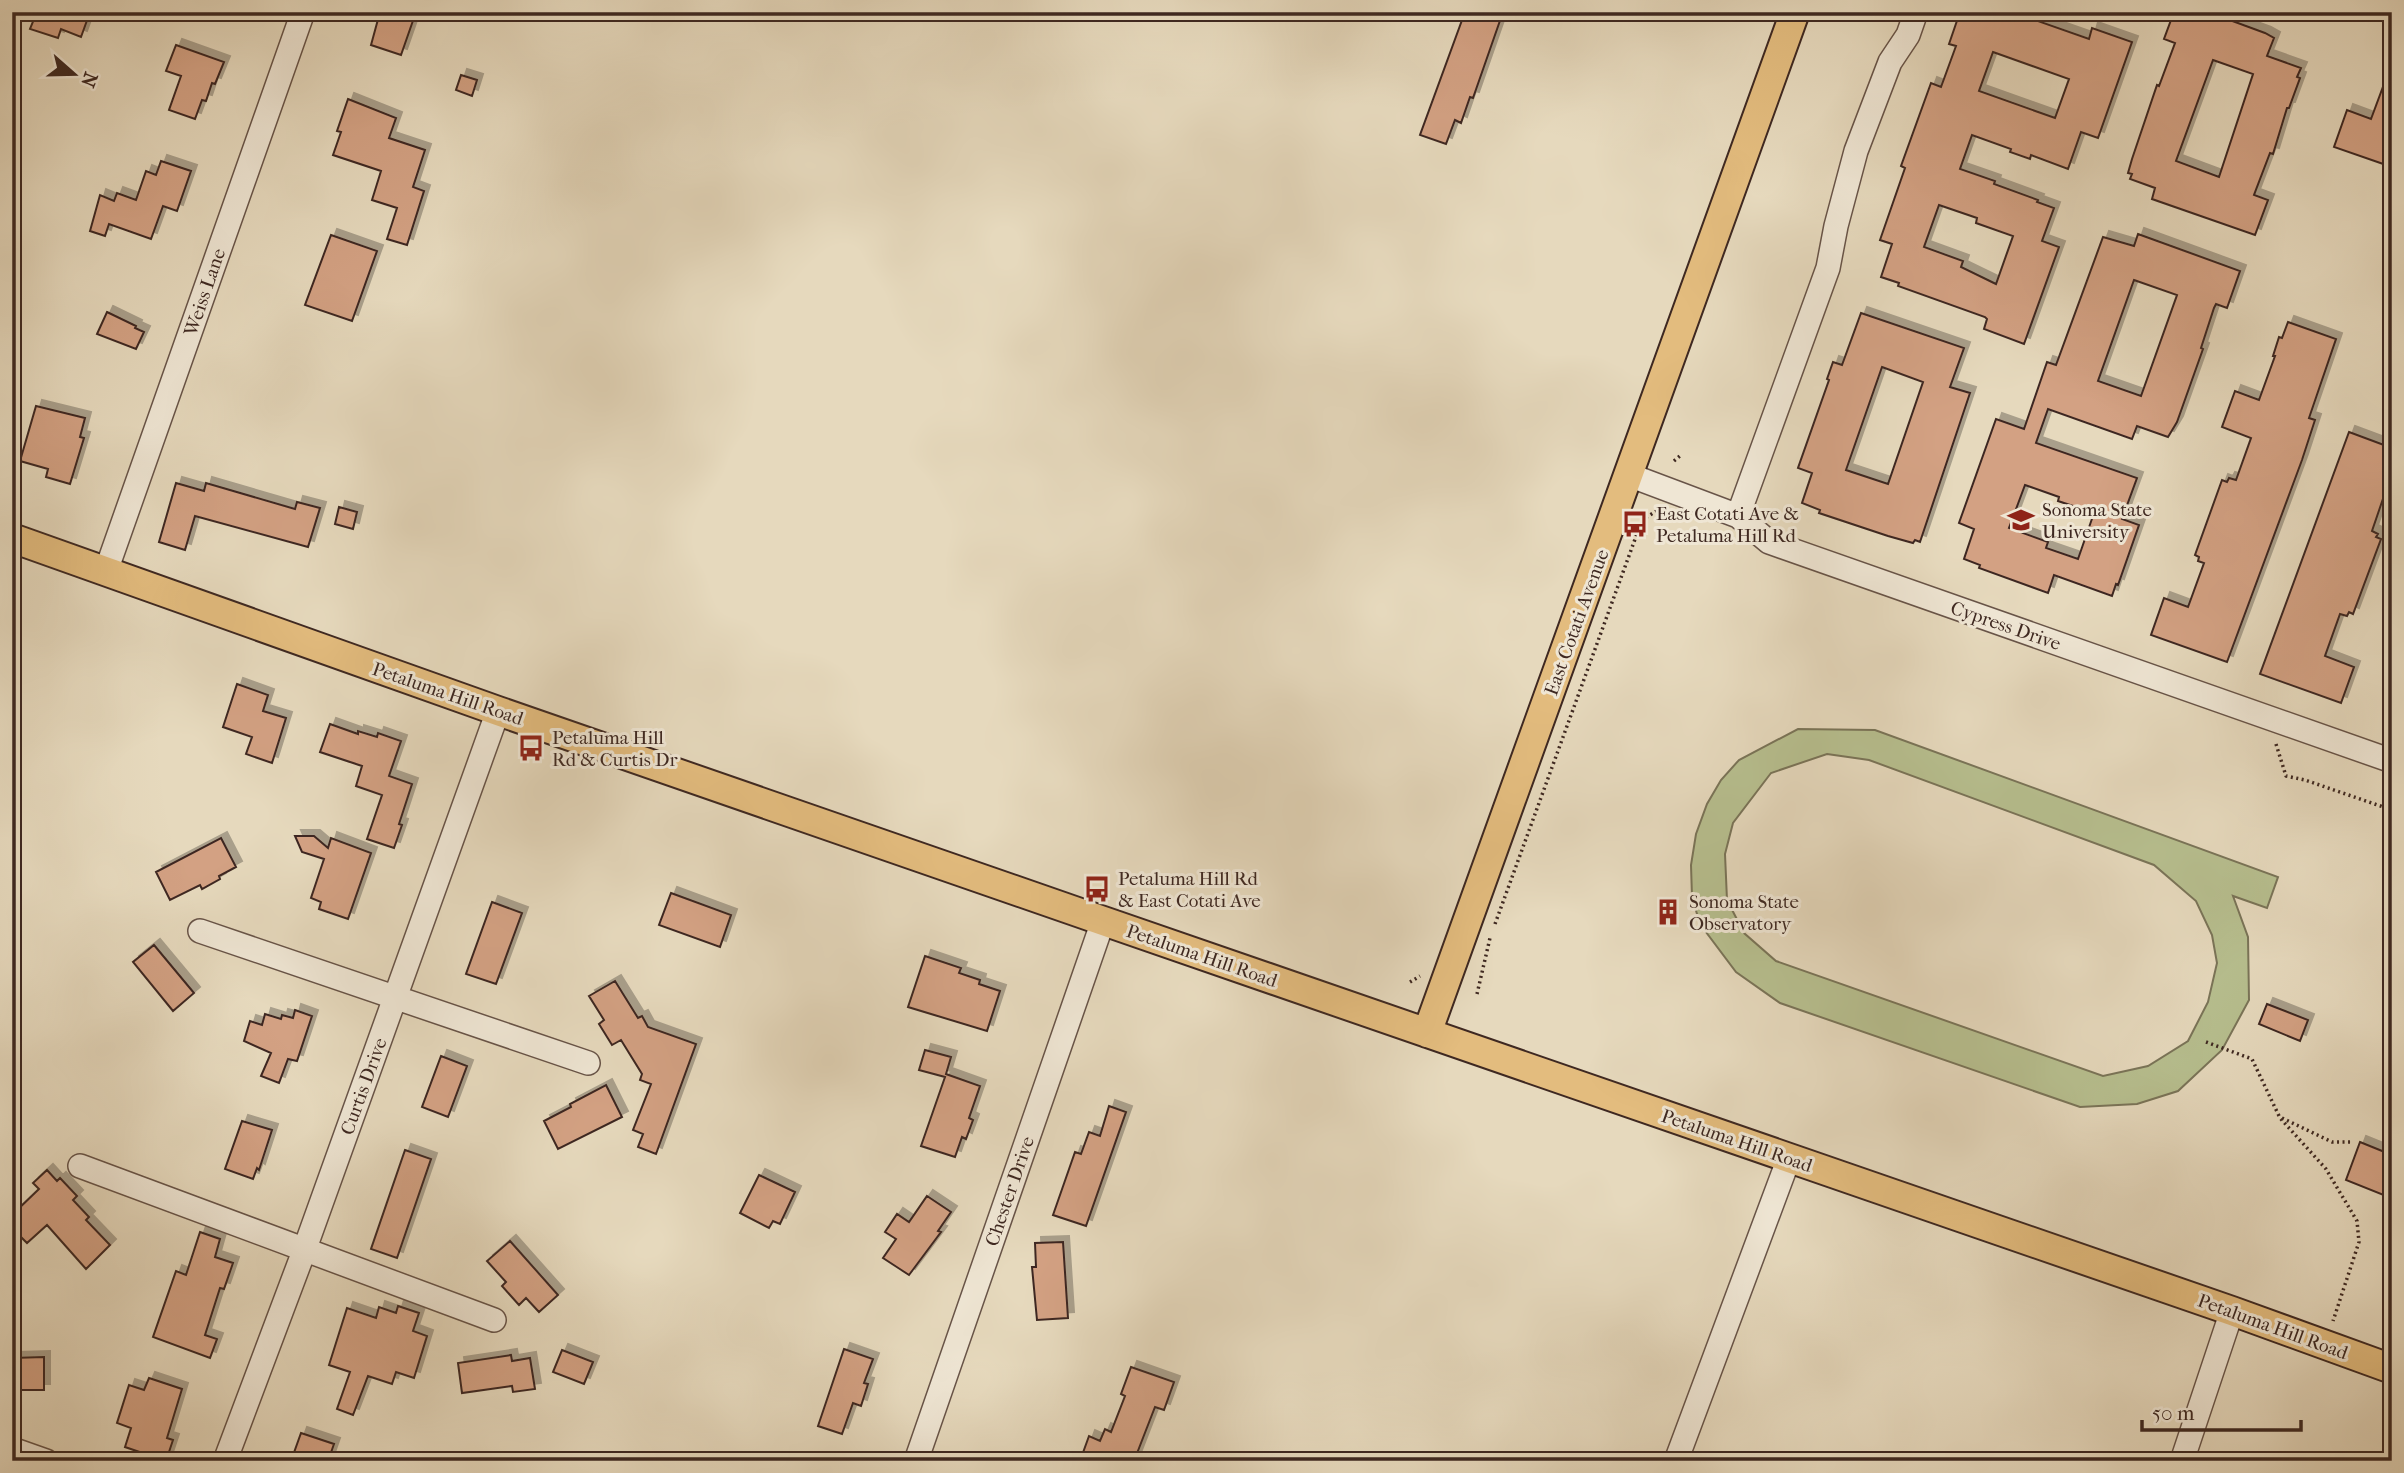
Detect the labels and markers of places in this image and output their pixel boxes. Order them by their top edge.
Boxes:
place label: Sonoma State University [2042,499,2152,543]
place label: East Cotati Ave & Petaluma Hill Rd [1656,503,1799,547]
school or university icon: Sonoma State University [2006,505,2036,535]
bus stop icon: East Cotati Ave & Petaluma Hill Rd [1620,509,1650,539]
place label: Petaluma Hill Rd & Curtis Dr [552,727,678,771]
bus stop icon: Petaluma Hill Rd & Curtis Dr [516,733,546,763]
place label: Petaluma Hill Rd & East Cotati Ave [1118,868,1261,912]
bus stop icon: Petaluma Hill Rd & East Cotati Ave [1082,874,1112,904]
place label: Sonoma State Observatory [1689,891,1799,935]
building icon: Sonoma State Observatory [1653,897,1683,927]

